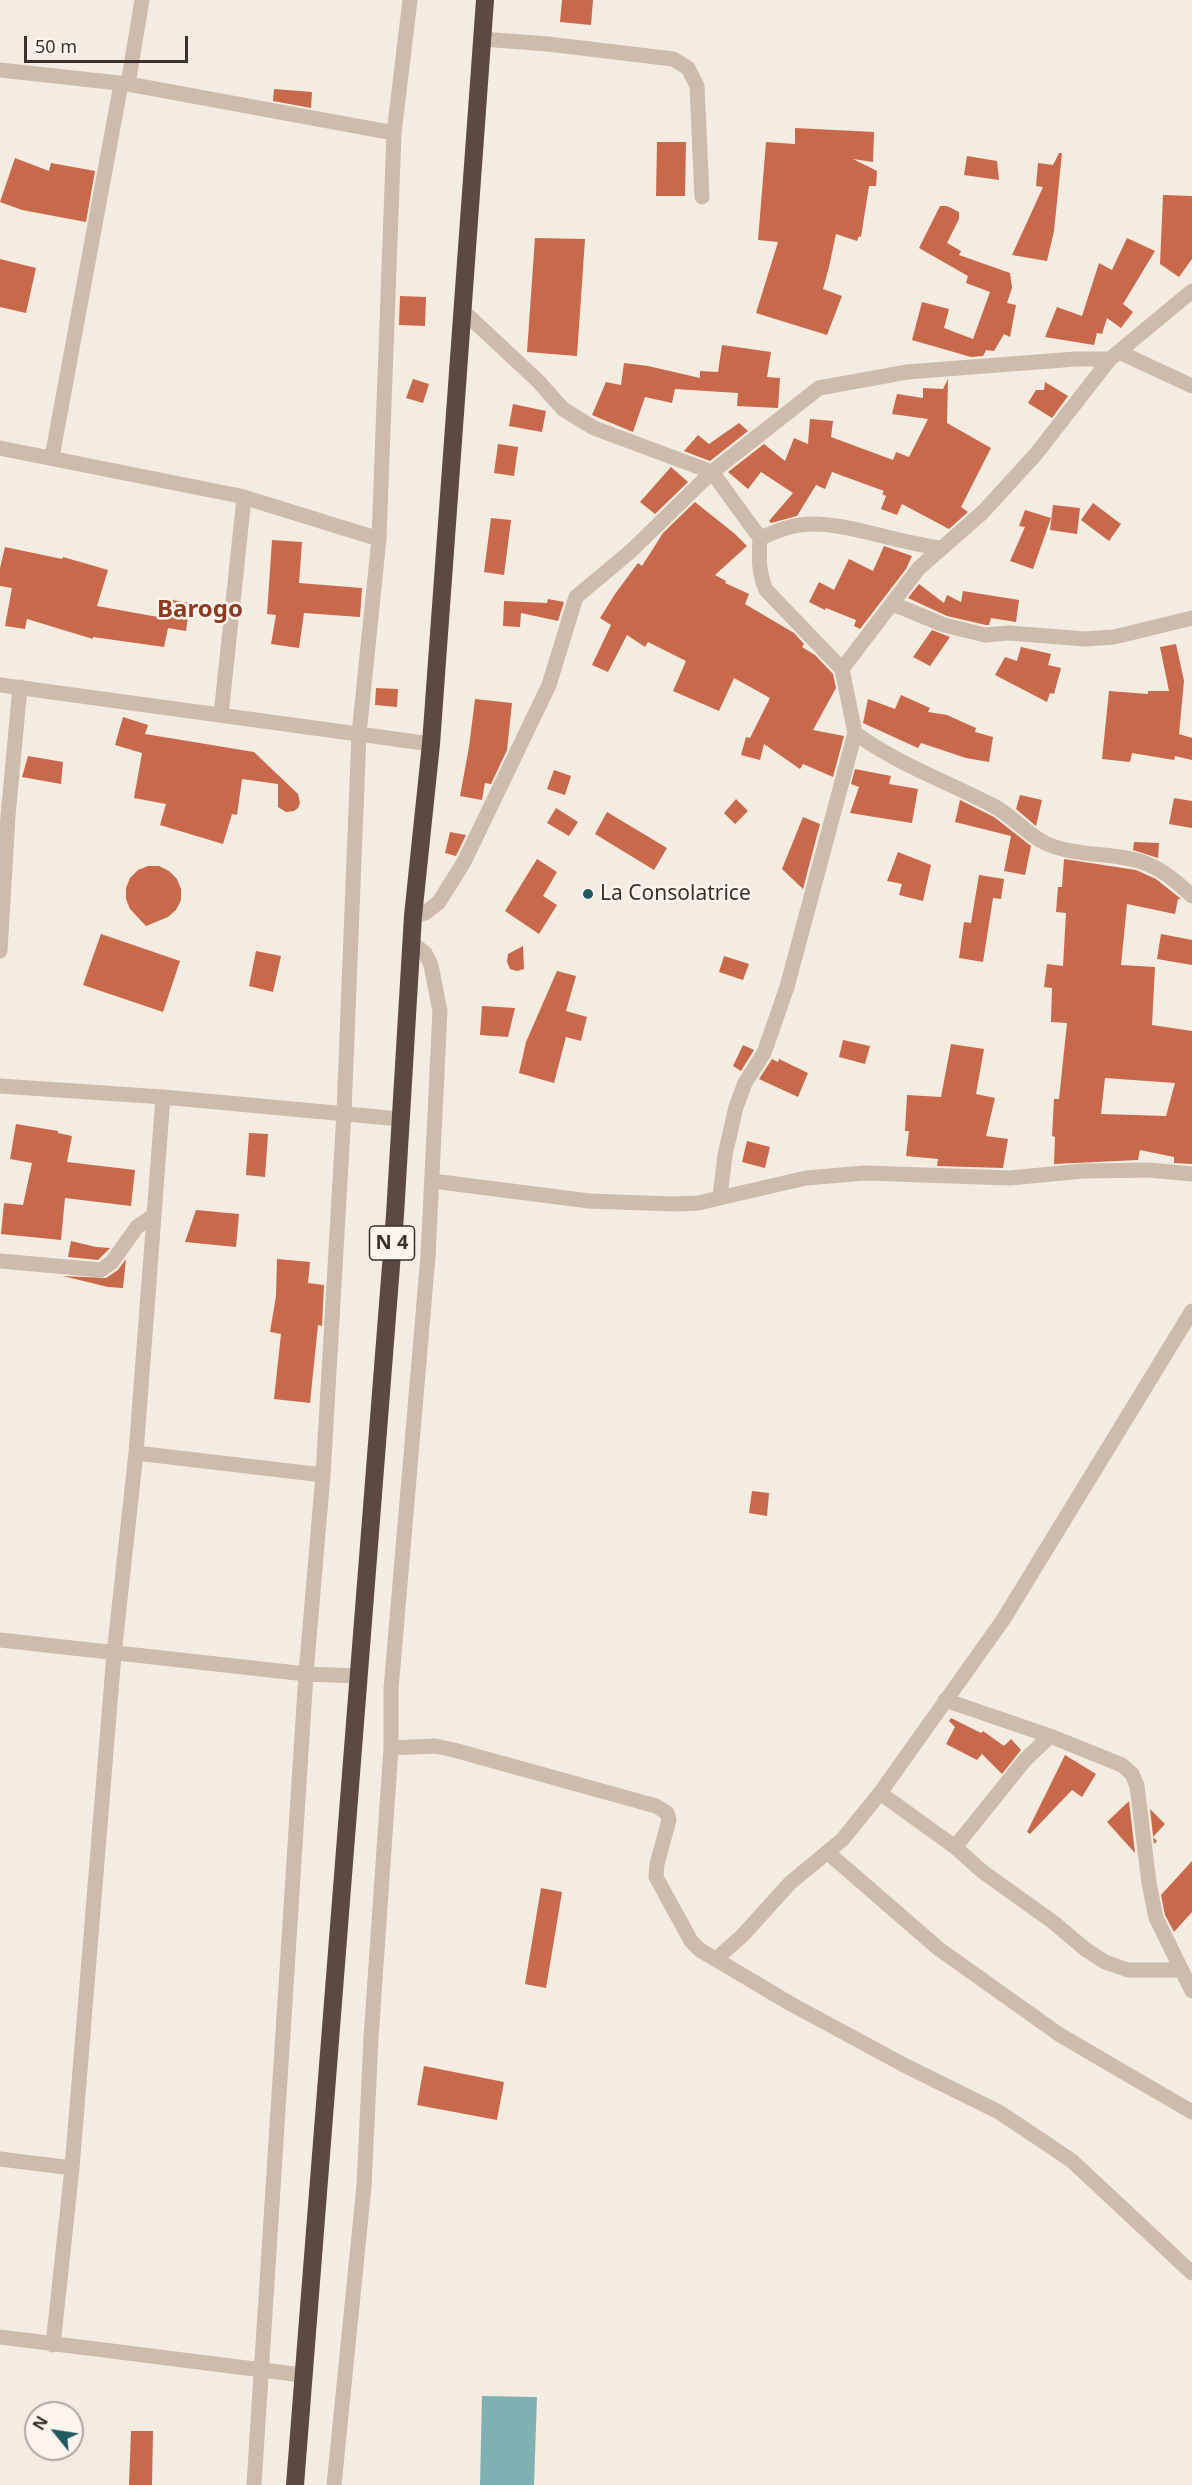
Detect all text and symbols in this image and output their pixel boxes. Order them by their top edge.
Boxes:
scale bar [27,24,190,62]
text: 50 m [35,34,77,58]
district label: Barogo [157,596,243,624]
place label: La Consolatrice [600,881,751,907]
marker: La Consolatrice [581,887,595,901]
road number: N 4 [370,1226,414,1260]
north arrow [24,2401,84,2461]
text: N [27,2412,53,2434]

